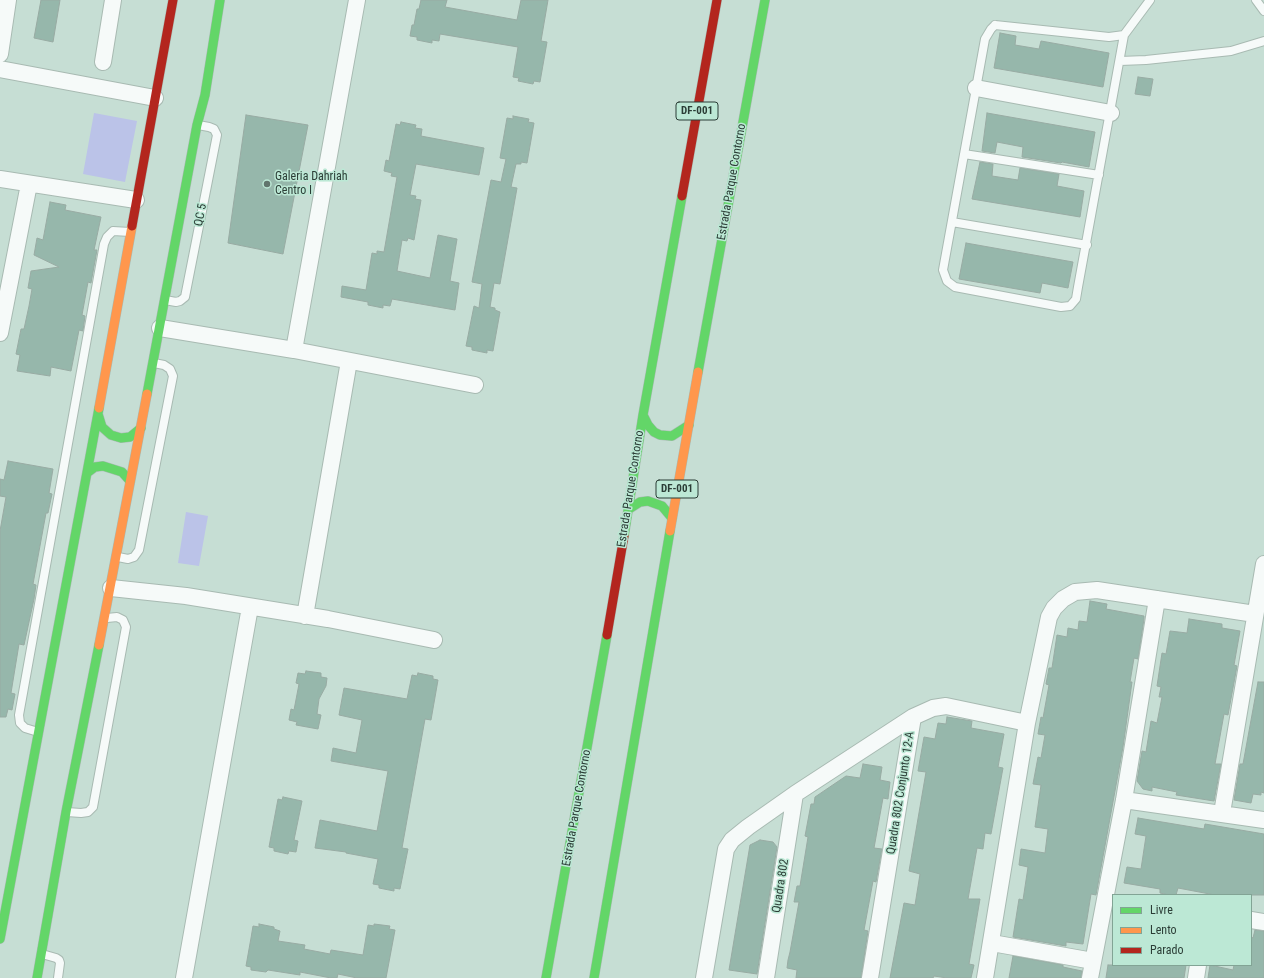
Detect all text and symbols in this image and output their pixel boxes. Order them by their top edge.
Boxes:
road number: DF-001 [676,102,718,120]
street label: Estrada Parque Contorno [715,123,749,241]
place label: Galeria Dahriah Centro I [275,170,347,198]
marker: Galeria Dahriah Centro I [262,179,272,189]
street label: QC 5 [192,202,210,228]
street label: Estrada Parque Contorno [615,429,647,549]
road number: DF-001 [656,480,698,498]
street label: Quadra 802 Conjunto 12-A [884,731,918,855]
street label: Estrada Parque Contorno [560,749,594,867]
street label: Quadra 802 [770,858,792,914]
legend [1112,894,1252,966]
text: Livre [1150,903,1173,917]
text: Lento [1150,923,1177,937]
text: Parado [1150,943,1183,957]

